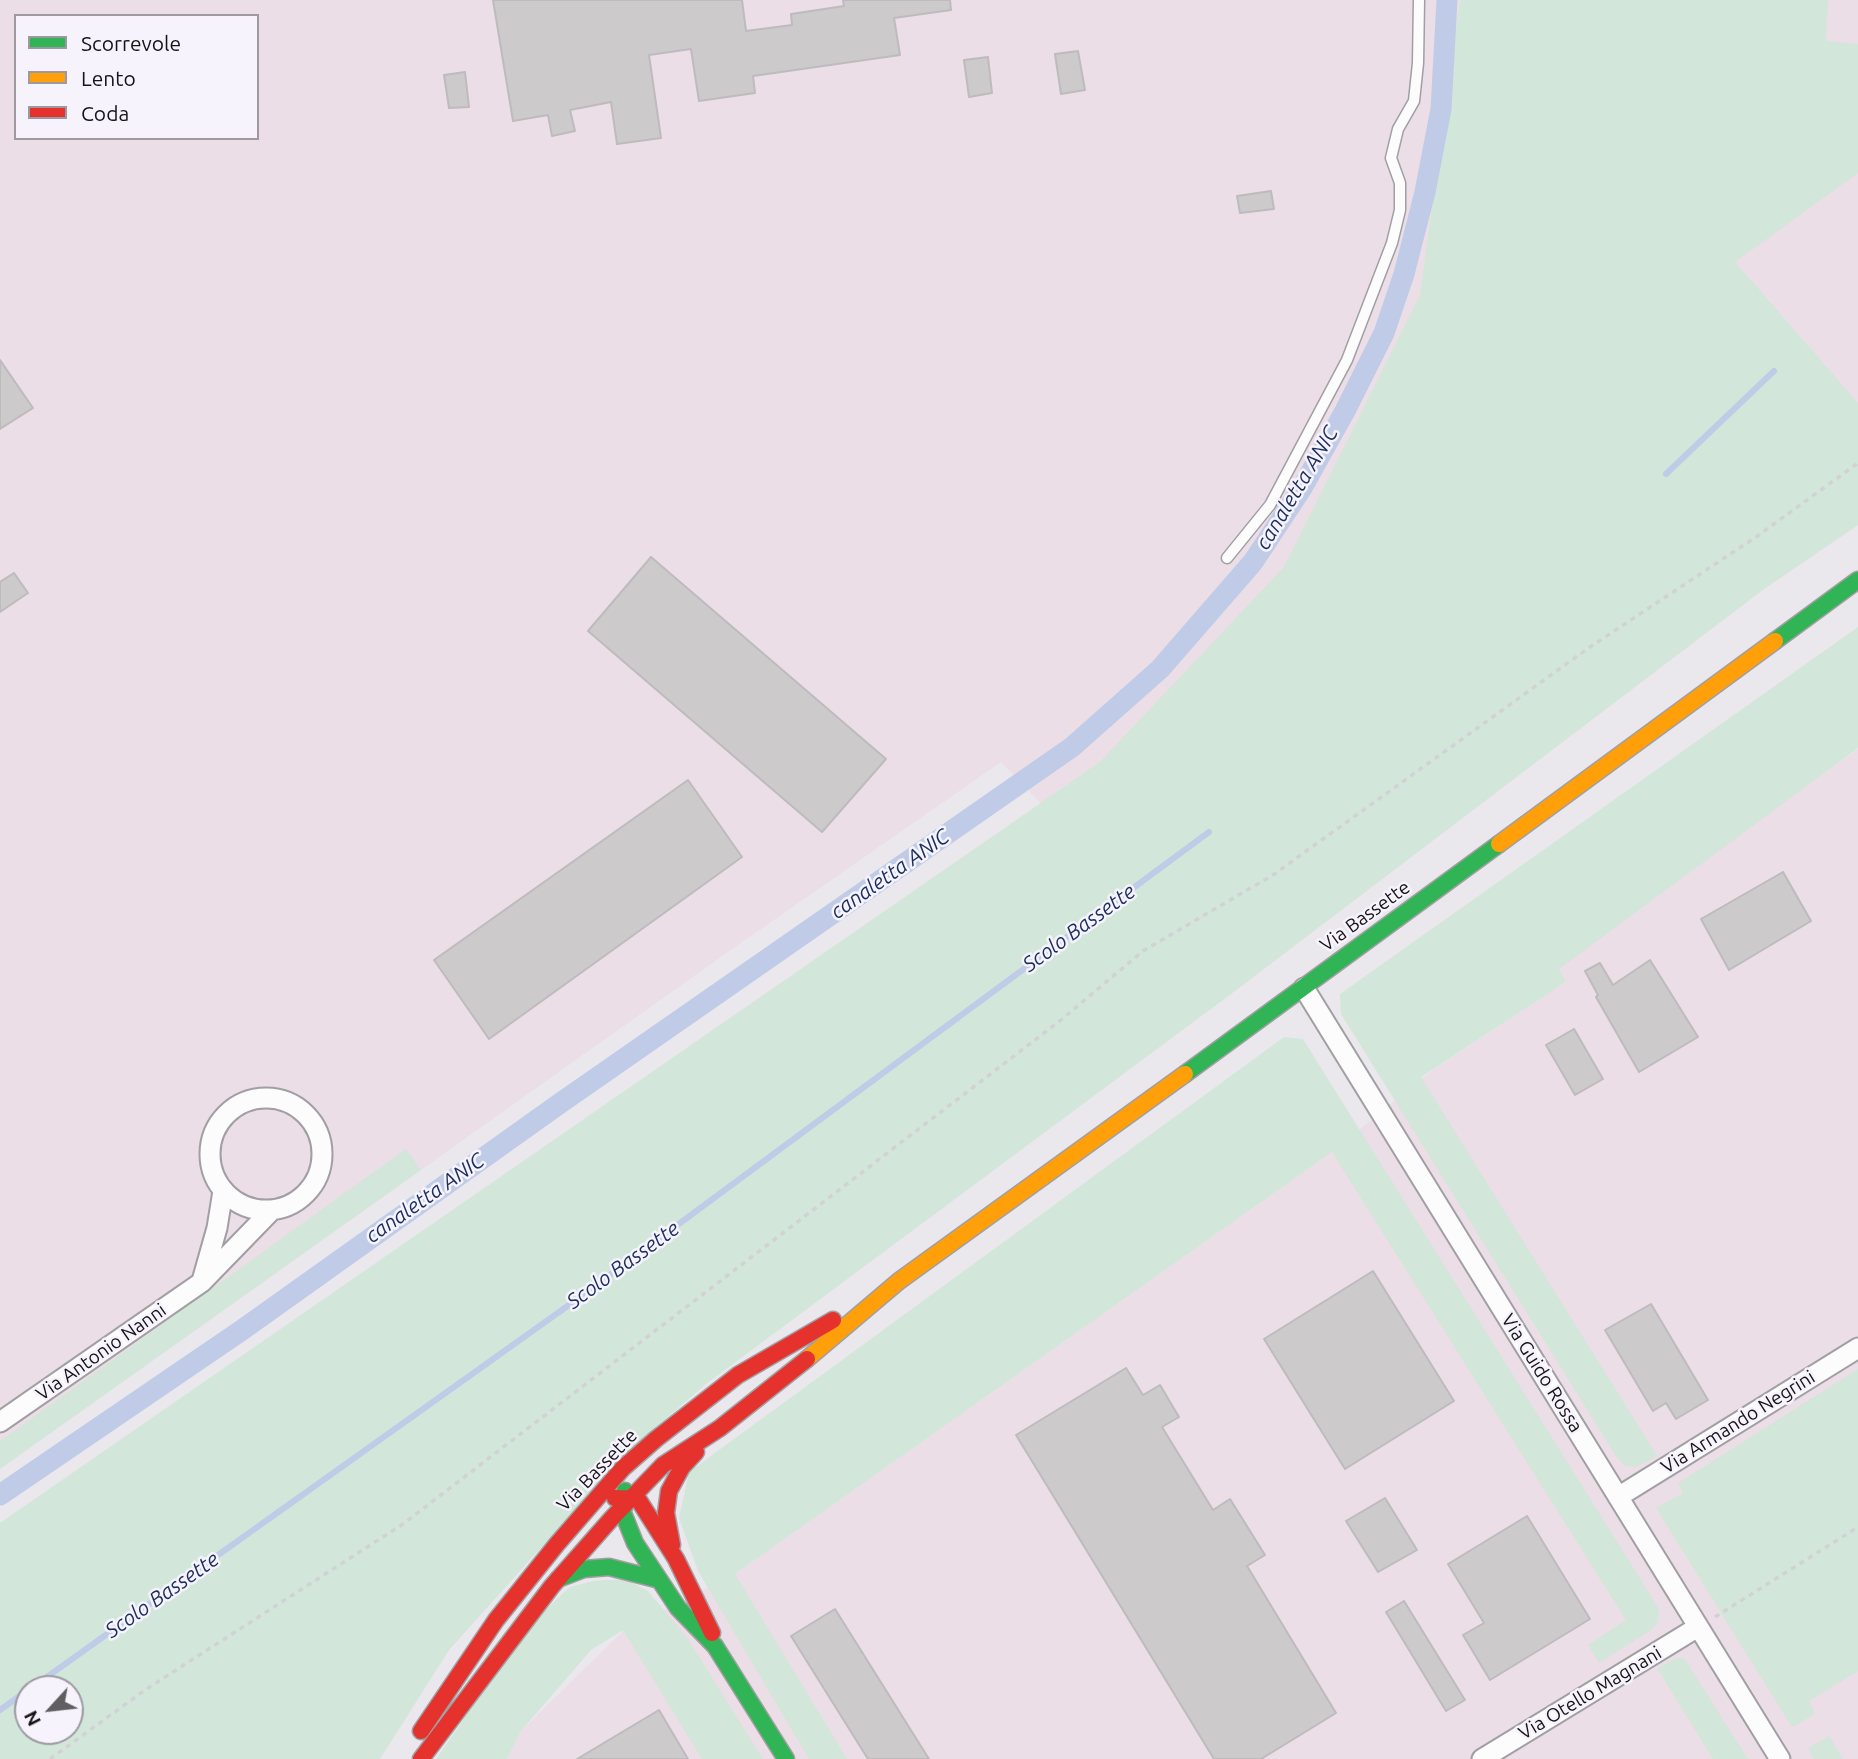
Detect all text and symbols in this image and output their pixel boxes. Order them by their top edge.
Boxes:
legend [14,14,259,140]
text: Scorrevole [81,31,181,55]
text: Lento [81,66,136,90]
text: Coda [81,101,129,125]
water label: canaletta ANIC [1250,422,1344,554]
water label: canaletta ANIC [826,824,954,924]
street label: Via Bassette [1316,876,1414,956]
water label: Scolo Bassette [1018,879,1140,977]
water label: canaletta ANIC [361,1148,489,1248]
water label: Scolo Bassette [562,1216,684,1314]
street label: Via Antonio Nanni [31,1299,171,1405]
street label: Via Guido Rossa [1497,1310,1587,1436]
street label: Via Armando Negrini [1657,1365,1819,1479]
street label: Via Bassette [552,1424,642,1516]
water label: Scolo Bassette [100,1547,224,1643]
street label: Via Otello Magnani [1514,1641,1666,1745]
north arrow [14,1675,84,1745]
text: N [19,1707,45,1730]

